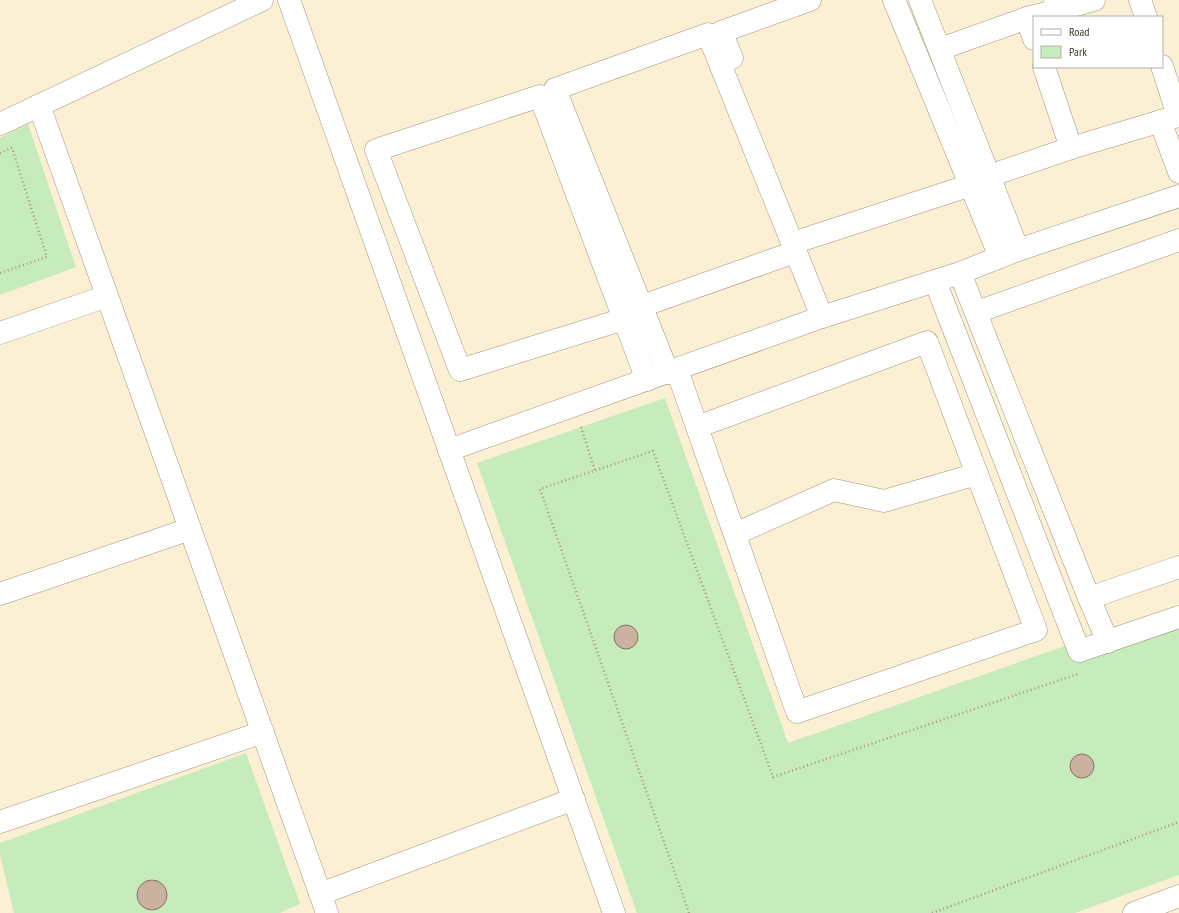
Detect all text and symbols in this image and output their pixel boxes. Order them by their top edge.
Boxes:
legend [1033,16,1163,68]
text: Road [1069,24,1089,39]
text: Park [1069,44,1087,59]

